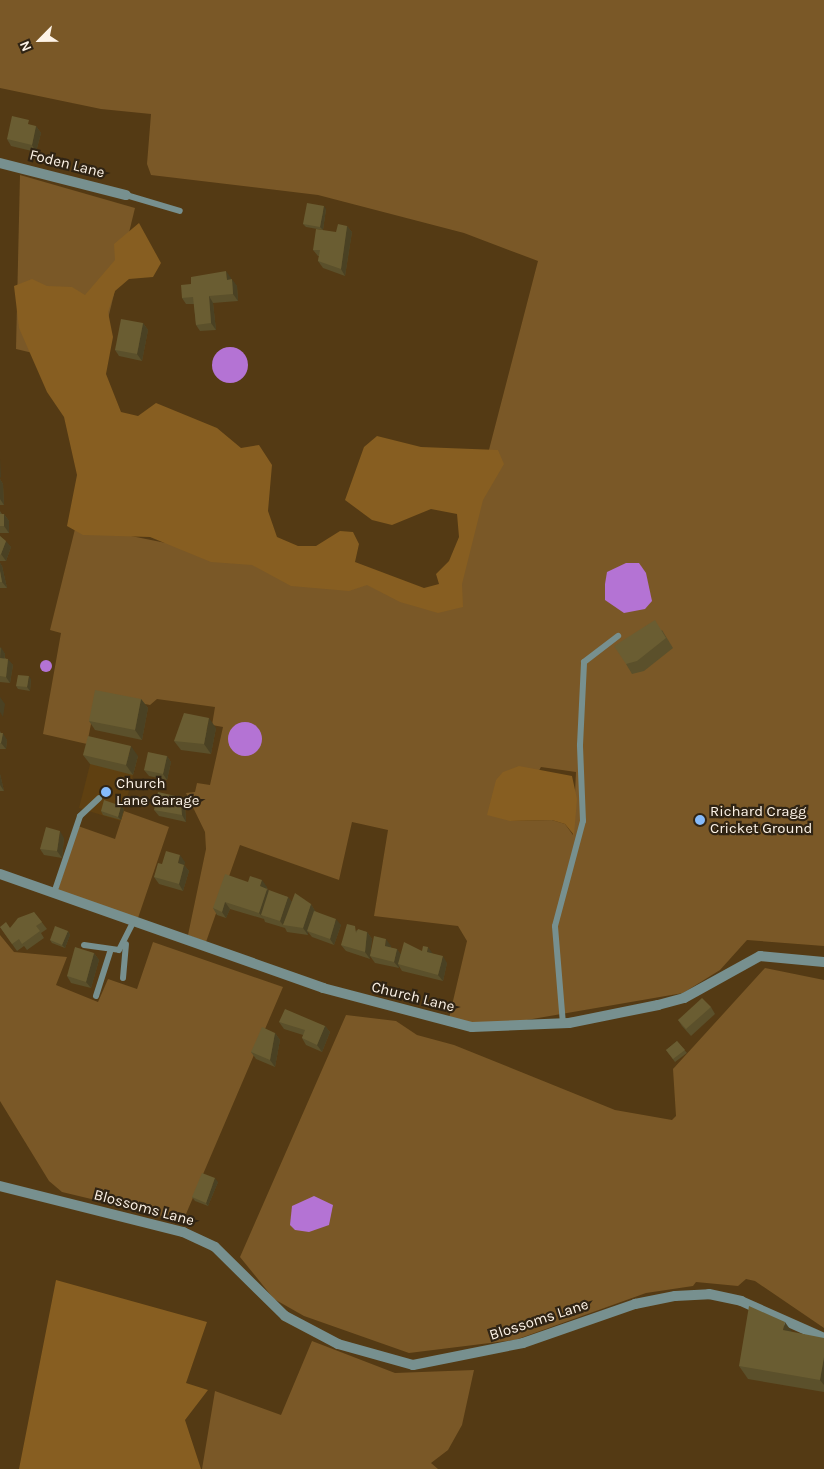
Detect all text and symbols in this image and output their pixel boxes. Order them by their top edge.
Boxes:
north arrow [15,15,65,65]
text: N [16,38,36,54]
street label: Foden Lane [28,146,106,182]
place label: Church Lane Garage [116,774,199,809]
marker: Church Lane Garage [100,786,112,798]
place label: Richard Cragg Cricket Ground [710,802,812,837]
marker: Richard Cragg Cricket Ground [694,814,706,826]
street label: Church Lane [370,978,456,1016]
street label: Blossoms Lane [92,1186,196,1230]
street label: Blossoms Lane [487,1295,591,1345]

